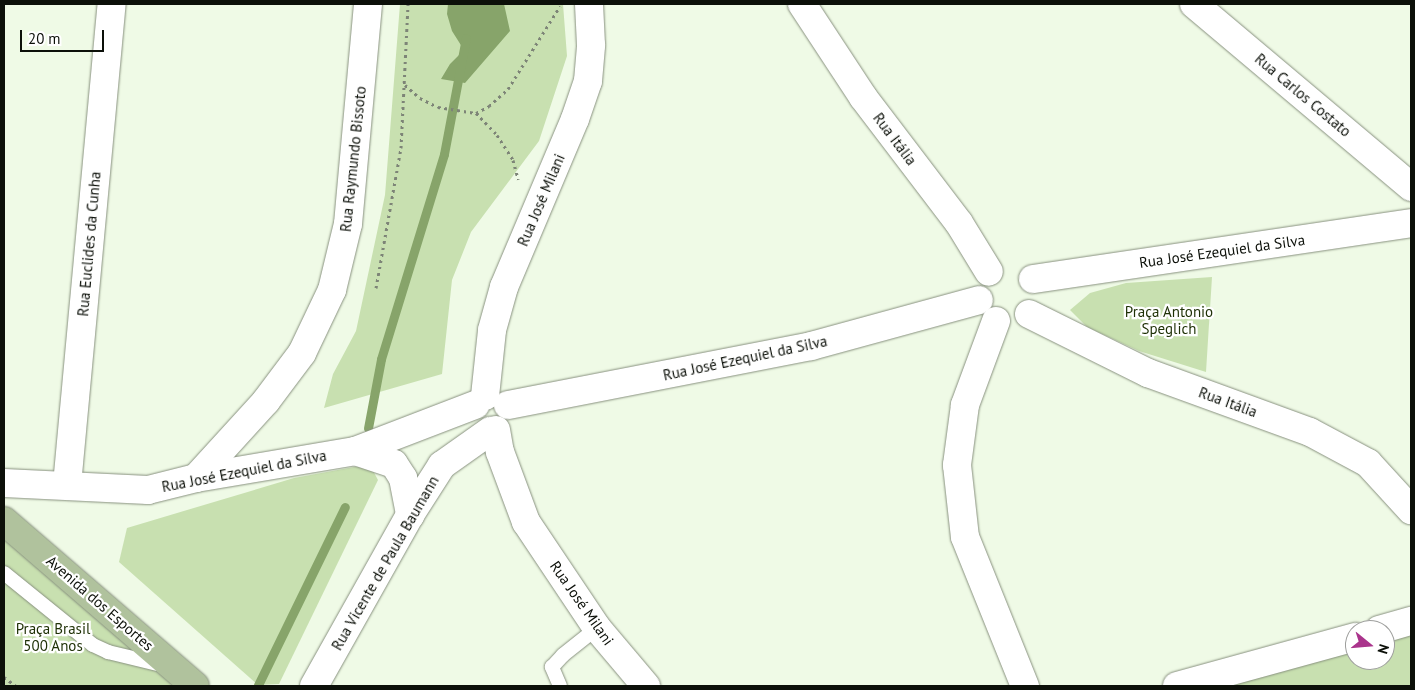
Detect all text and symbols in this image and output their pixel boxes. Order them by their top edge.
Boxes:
scale bar [22,20,106,52]
text: 20 m [28,29,61,48]
street label: Rua Carlos Costato [1251,50,1355,140]
street label: Rua Raymundo Bissoto [336,85,370,233]
street label: Rua Itália [869,109,921,169]
street label: Rua José Milani [513,151,569,249]
street label: Rua Euclides da Cunha [74,171,104,317]
street label: Rua José Ezequiel da Silva [1138,230,1306,272]
park label: Praça Antonio Speglich [1125,302,1213,337]
street label: Rua José Ezequiel da Silva [661,332,829,384]
street label: Rua Itália [1196,383,1260,421]
street label: Rua José Ezequiel da Silva [160,446,328,496]
street label: Rua Vicente de Paula Baumann [327,472,443,654]
street label: Avenida dos Esportes [43,552,157,654]
street label: Rua José Milani [546,557,618,649]
park label: Praça Brasil 500 Anos [16,619,90,654]
north arrow [1345,620,1395,670]
text: N [1373,642,1393,656]

